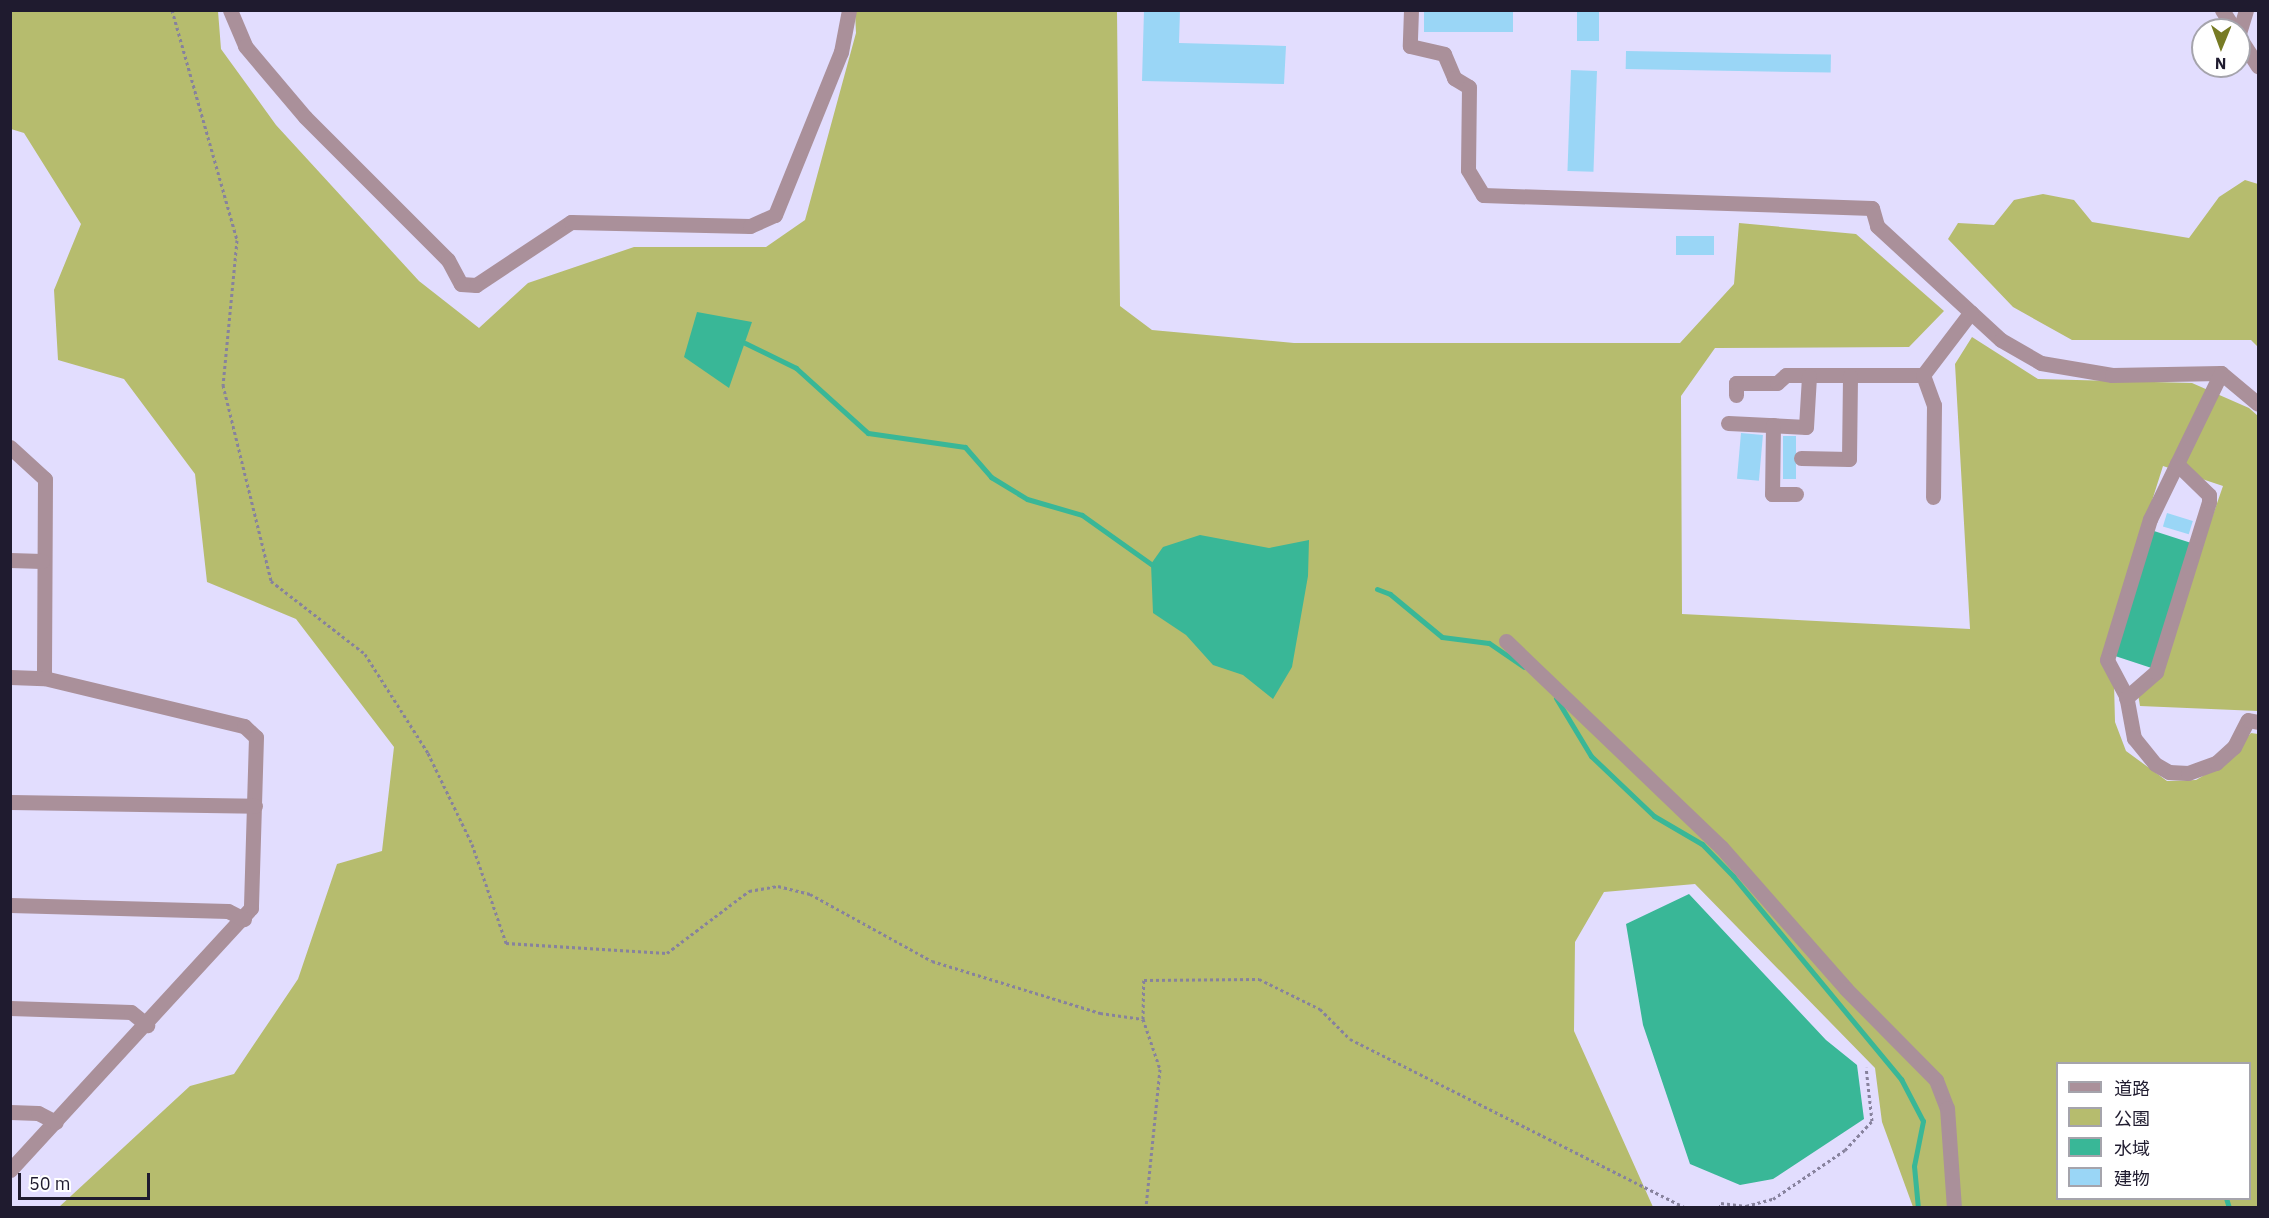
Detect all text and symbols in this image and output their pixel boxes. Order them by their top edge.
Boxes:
north arrow [2191,18,2251,78]
text: N [2215,54,2227,74]
legend [2056,1062,2251,1200]
text: 道路 [2114,1077,2150,1100]
text: 公園 [2114,1107,2150,1130]
text: 水域 [2114,1137,2150,1160]
scale bar [21,1161,153,1199]
text: 建物 [2114,1167,2150,1190]
text: 50 m [29,1172,71,1195]

